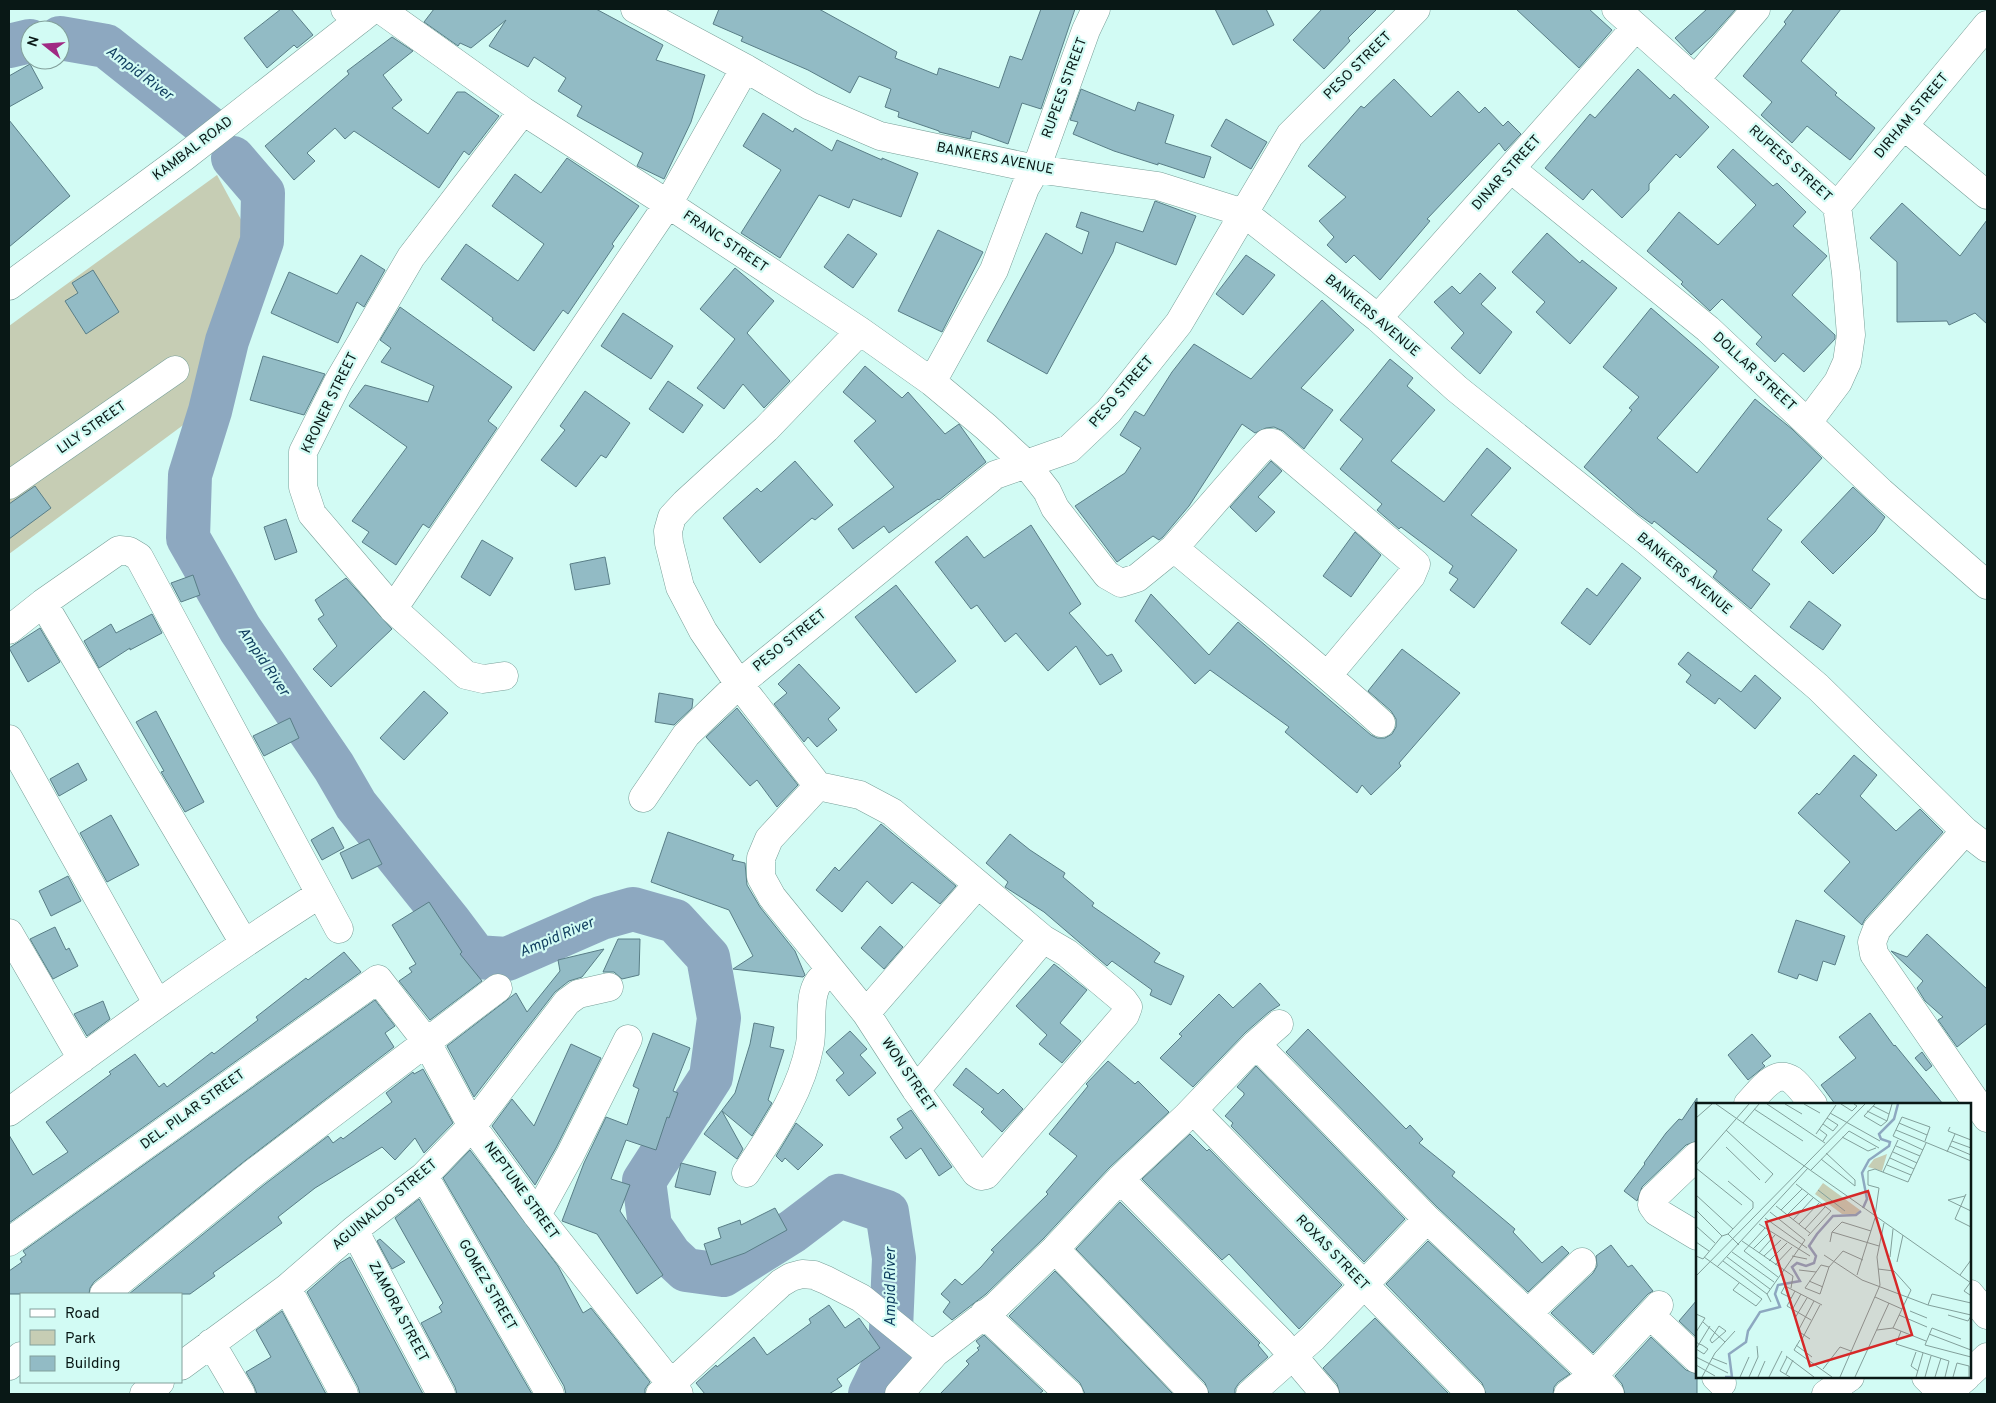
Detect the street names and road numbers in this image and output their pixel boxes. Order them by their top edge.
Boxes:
street label: PESO STREET [1320,28,1396,104]
street label: RUPEES STREET [1039,35,1091,141]
street label: DIRHAM STREET [1871,70,1953,162]
street label: KAMBAL ROAD [150,113,236,185]
street label: RUPEES STREET [1745,122,1835,206]
street label: DINAR STREET [1469,132,1545,214]
street label: BANKERS AVENUE [935,139,1055,179]
street label: FRANC STREET [679,207,771,277]
street label: BANKERS AVENUE [1321,271,1423,361]
street label: DOLLAR STREET [1709,329,1799,415]
street label: KRONER STREET [298,350,362,456]
street label: PESO STREET [1086,353,1158,431]
street label: LILY STREET [54,398,130,458]
street label: BANKERS AVENUE [1633,529,1735,619]
street label: PESO STREET [750,606,830,676]
street label: WON STREET [877,1035,939,1115]
street label: DEL. PILAR STREET [137,1066,249,1154]
street label: NEPTUNE STREET [480,1139,562,1243]
street label: AGUINALDO STREET [329,1156,441,1254]
street label: ROXAS STREET [1292,1212,1372,1294]
street label: GOMEZ STREET [454,1237,520,1333]
street label: ZAMORA STREET [364,1259,432,1365]

